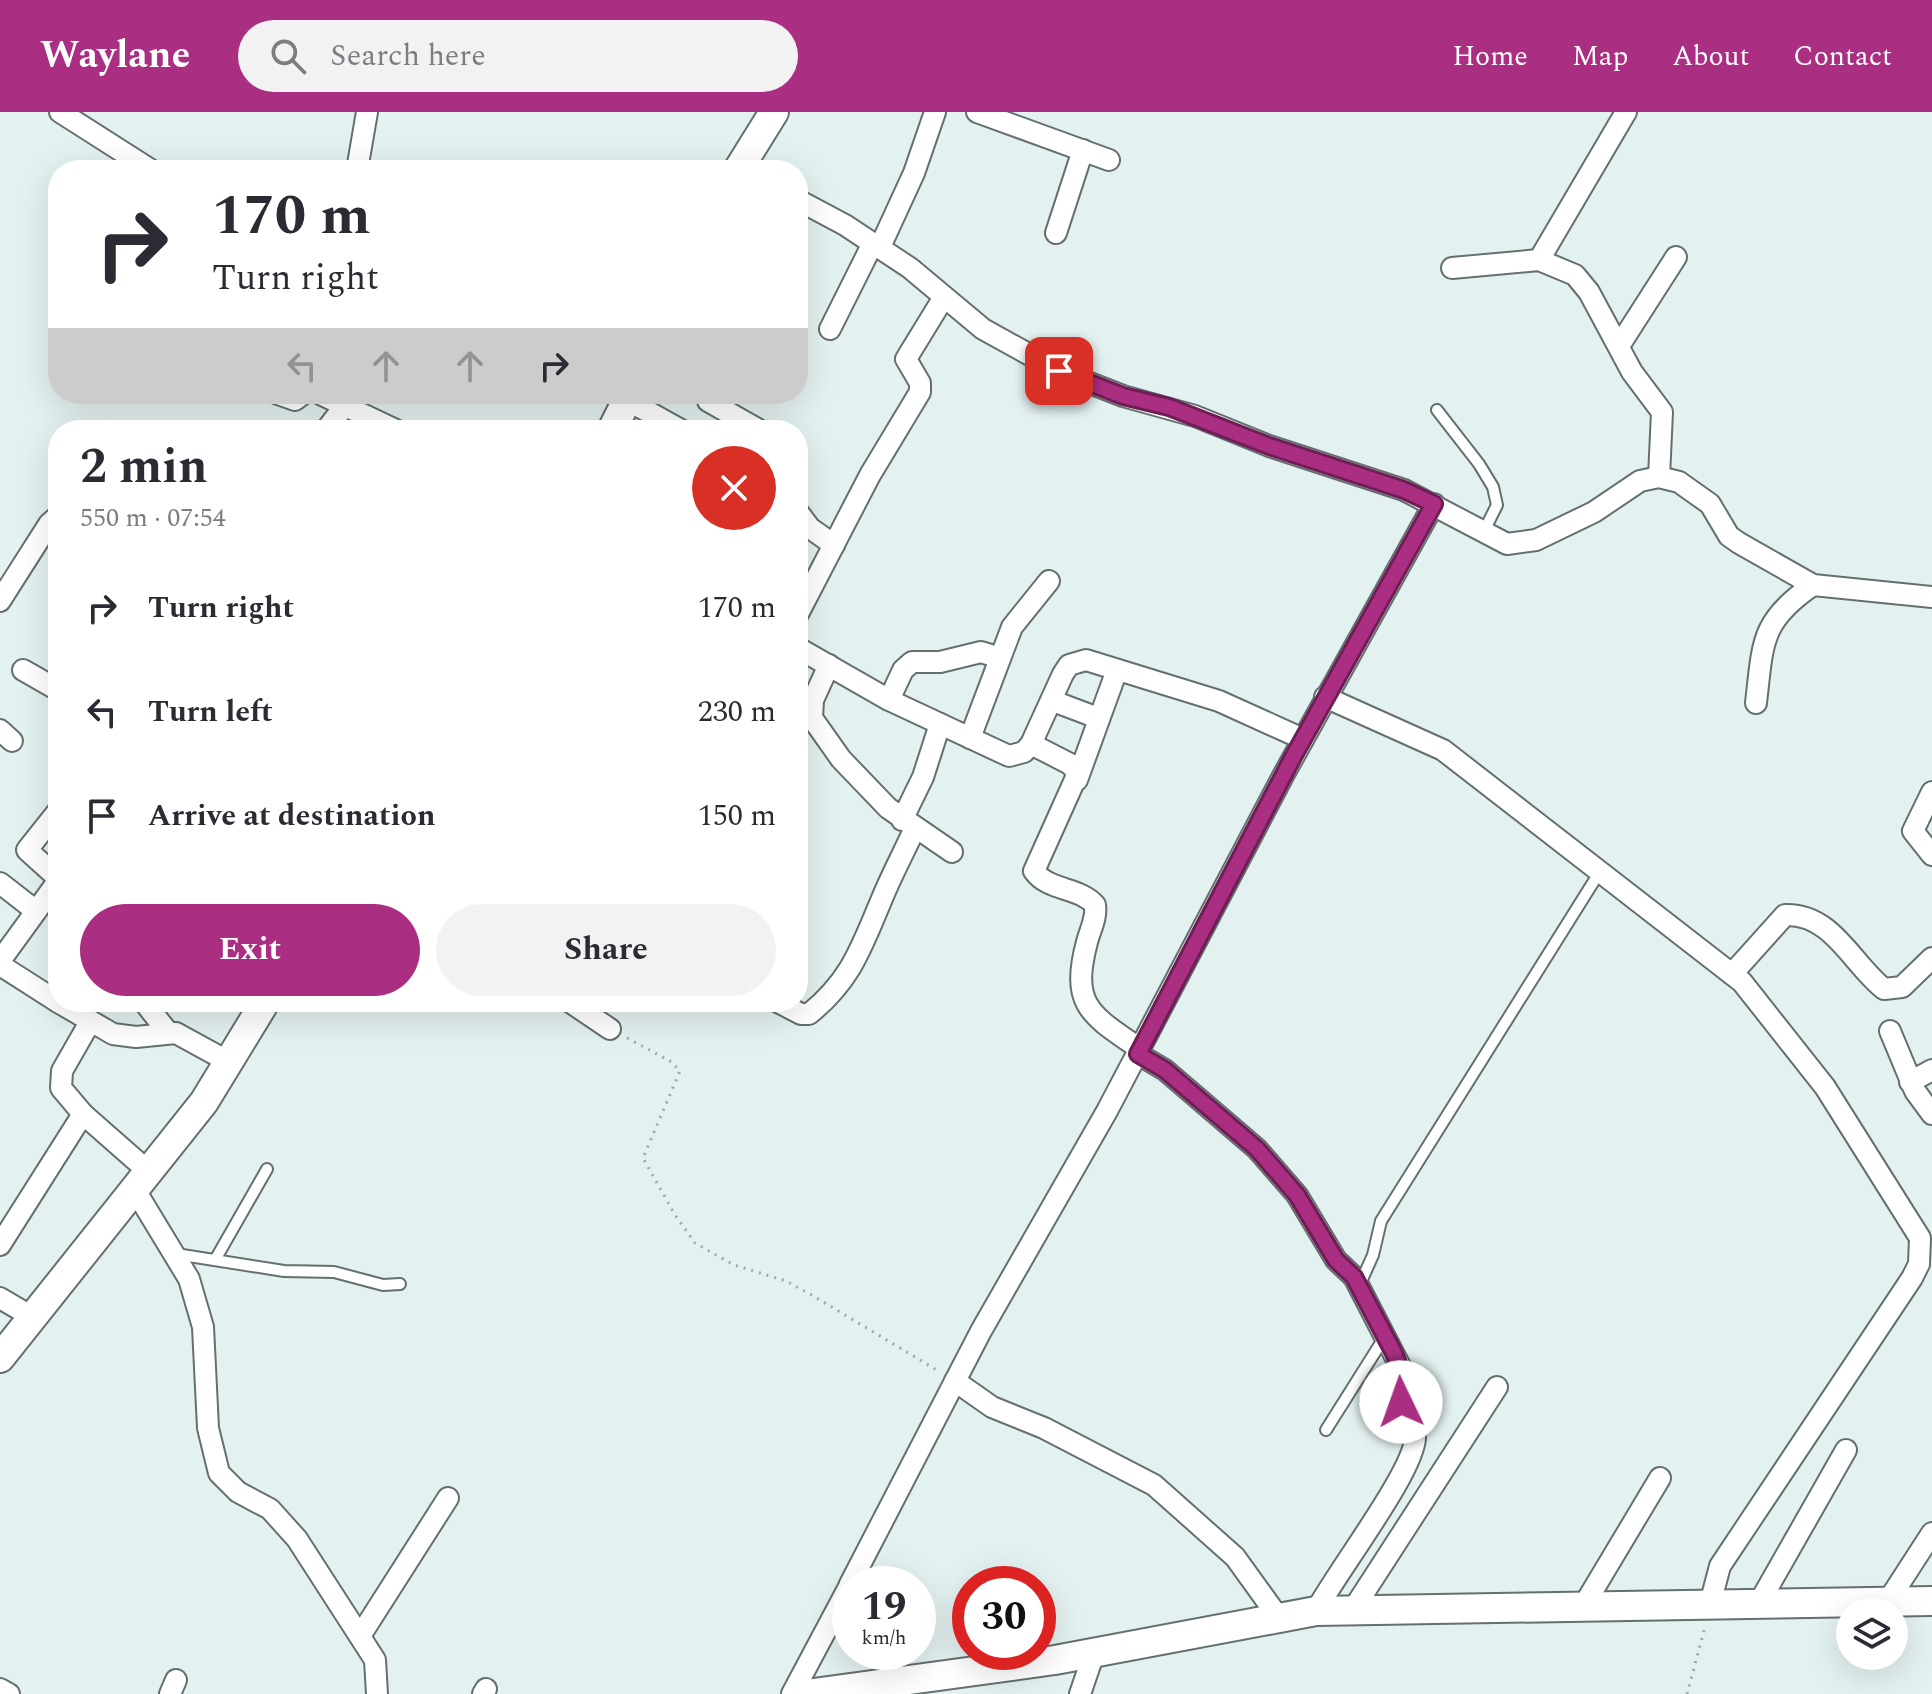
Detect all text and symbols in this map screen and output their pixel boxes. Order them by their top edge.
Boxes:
search box [238,20,798,92]
text: Waylane [40,27,190,85]
text: Search here [330,33,486,79]
icon: search [266,34,310,78]
text: Home [1452,35,1528,78]
text: Map [1572,35,1628,78]
text: About [1672,35,1749,78]
text: Contact [1793,35,1892,78]
text: 170 m [212,174,371,259]
icon: right [80,192,184,296]
text: Turn right [212,251,379,306]
pin [1025,337,1093,405]
icon: left [280,344,324,388]
icon: ahead [364,344,408,388]
icon: ahead [448,344,492,388]
icon: right [532,344,576,388]
icon: arrive [1037,349,1081,393]
text: 2 min [80,431,208,504]
button: close [692,446,776,530]
text: 550 m · 07:54 [80,498,226,538]
text: Turn right [148,585,294,631]
text: 170 m [698,585,776,631]
icon: right [80,586,124,630]
text: Turn left [148,689,273,735]
text: 230 m [698,689,776,735]
icon: left [80,690,124,734]
text: Arrive at destination [148,793,435,839]
text: 150 m [698,793,776,839]
icon: arrive [80,794,124,838]
button: Exit [80,904,420,996]
button: Share [436,904,776,996]
position arrow [1359,1360,1443,1444]
speed limit sign: 30 [952,1566,1056,1670]
text: 19 [862,1577,906,1638]
map controls [1836,1598,1908,1670]
button: layers [1836,1598,1908,1670]
text: km/h [862,1623,907,1653]

